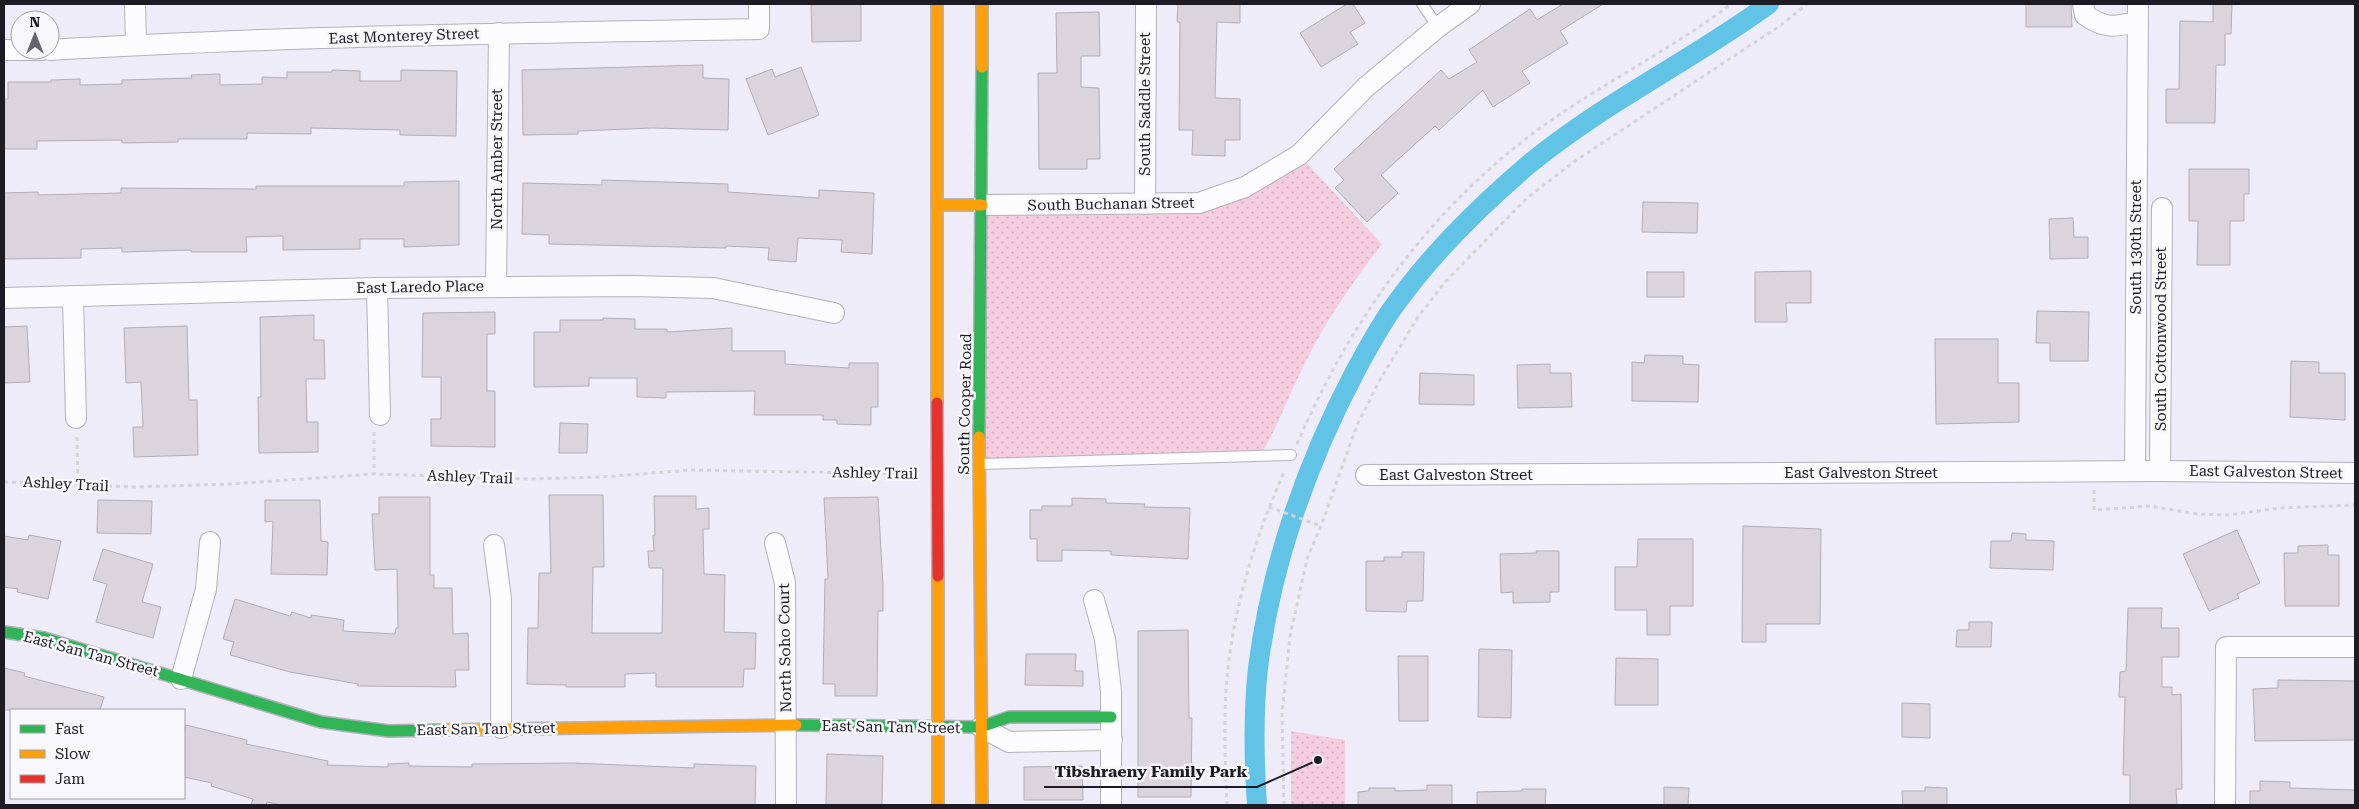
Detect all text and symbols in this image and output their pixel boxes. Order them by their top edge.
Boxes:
north arrow [10,10,60,60]
text: N [30,14,41,30]
street label: East Monterey Street [328,24,480,48]
street label: South Saddle Street [1136,32,1154,176]
street label: North Amber Street [488,88,506,230]
street label: South 130th Street [2127,179,2145,314]
street label: South Buchanan Street [1027,194,1195,214]
street label: South Cottonwood Street [2152,247,2170,431]
street label: East Laredo Place [356,277,484,297]
street label: South Cooper Road [955,333,975,475]
street label: East Galveston Street [2189,462,2343,482]
street label: Ashley Trail [832,463,919,483]
street label: East Galveston Street [1784,464,1938,482]
street label: East Galveston Street [1379,466,1533,484]
street label: Ashley Trail [427,467,514,488]
street label: Ashley Trail [23,473,110,495]
street label: North Soho Court [775,583,795,713]
street label: East San Tan Street [22,627,161,681]
legend [10,709,185,799]
street label: East San Tan Street [821,717,961,737]
street label: East San Tan Street [416,719,556,739]
text: Fast [55,720,85,738]
text: Slow [55,745,91,763]
callout: Tibshraeny Family Park [1044,756,1257,787]
text: Tibshraeny Family Park [1054,762,1248,781]
text: Jam [55,770,85,788]

